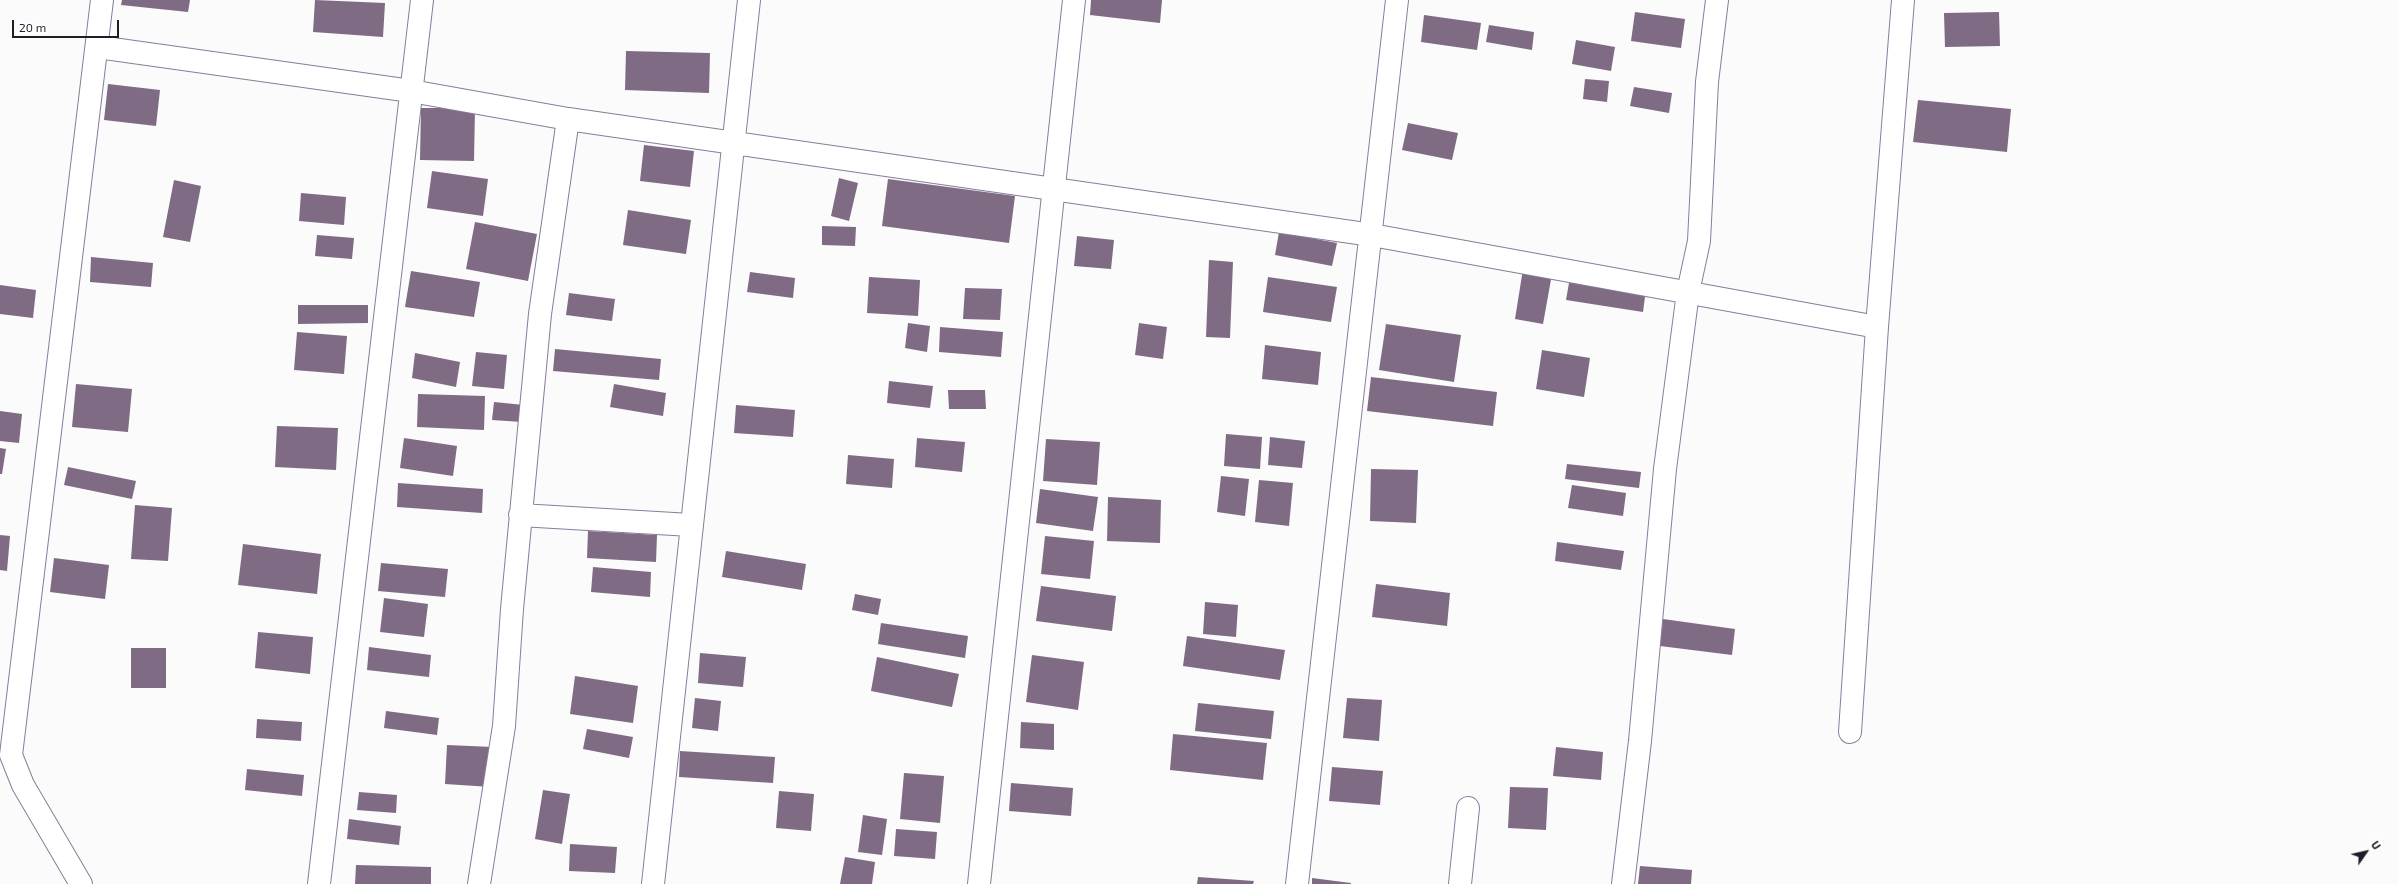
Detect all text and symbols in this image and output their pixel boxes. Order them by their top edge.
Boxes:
scale bar [14,12,121,38]
text: 20 m [19,20,46,34]
north arrow [2346,832,2386,872]
text: U [2369,838,2384,852]

